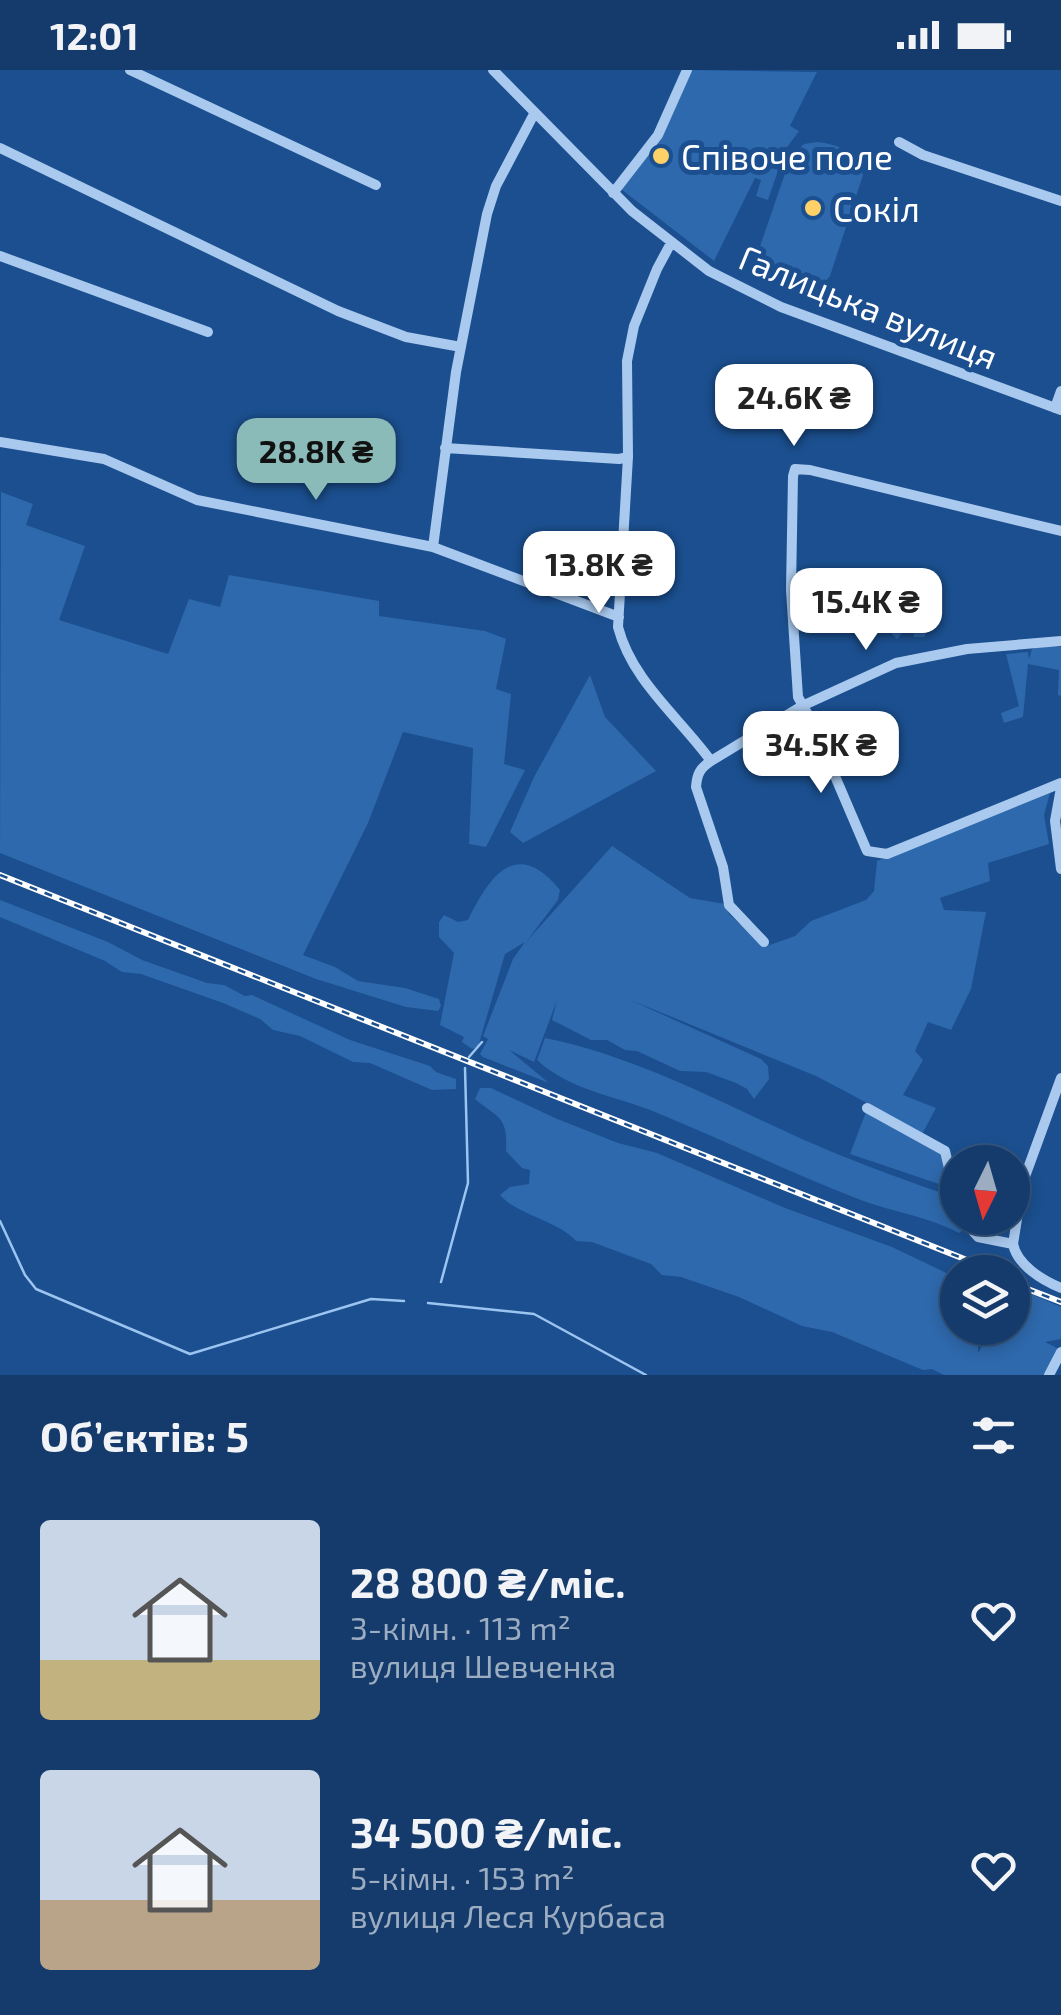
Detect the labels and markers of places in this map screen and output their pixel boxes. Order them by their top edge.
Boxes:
place label: Співоче поле [681,135,893,177]
marker: Співоче поле [650,145,672,167]
place label: Сокіл [833,187,920,229]
marker: Сокіл [802,197,824,219]
pin: 24.6K ₴ [702,364,886,449]
pin: 28.8K ₴ [224,418,408,503]
pin: 13.8K ₴ [507,531,691,616]
pin: 15.4K ₴ [774,568,958,653]
pin: 34.5K ₴ [729,711,913,796]

